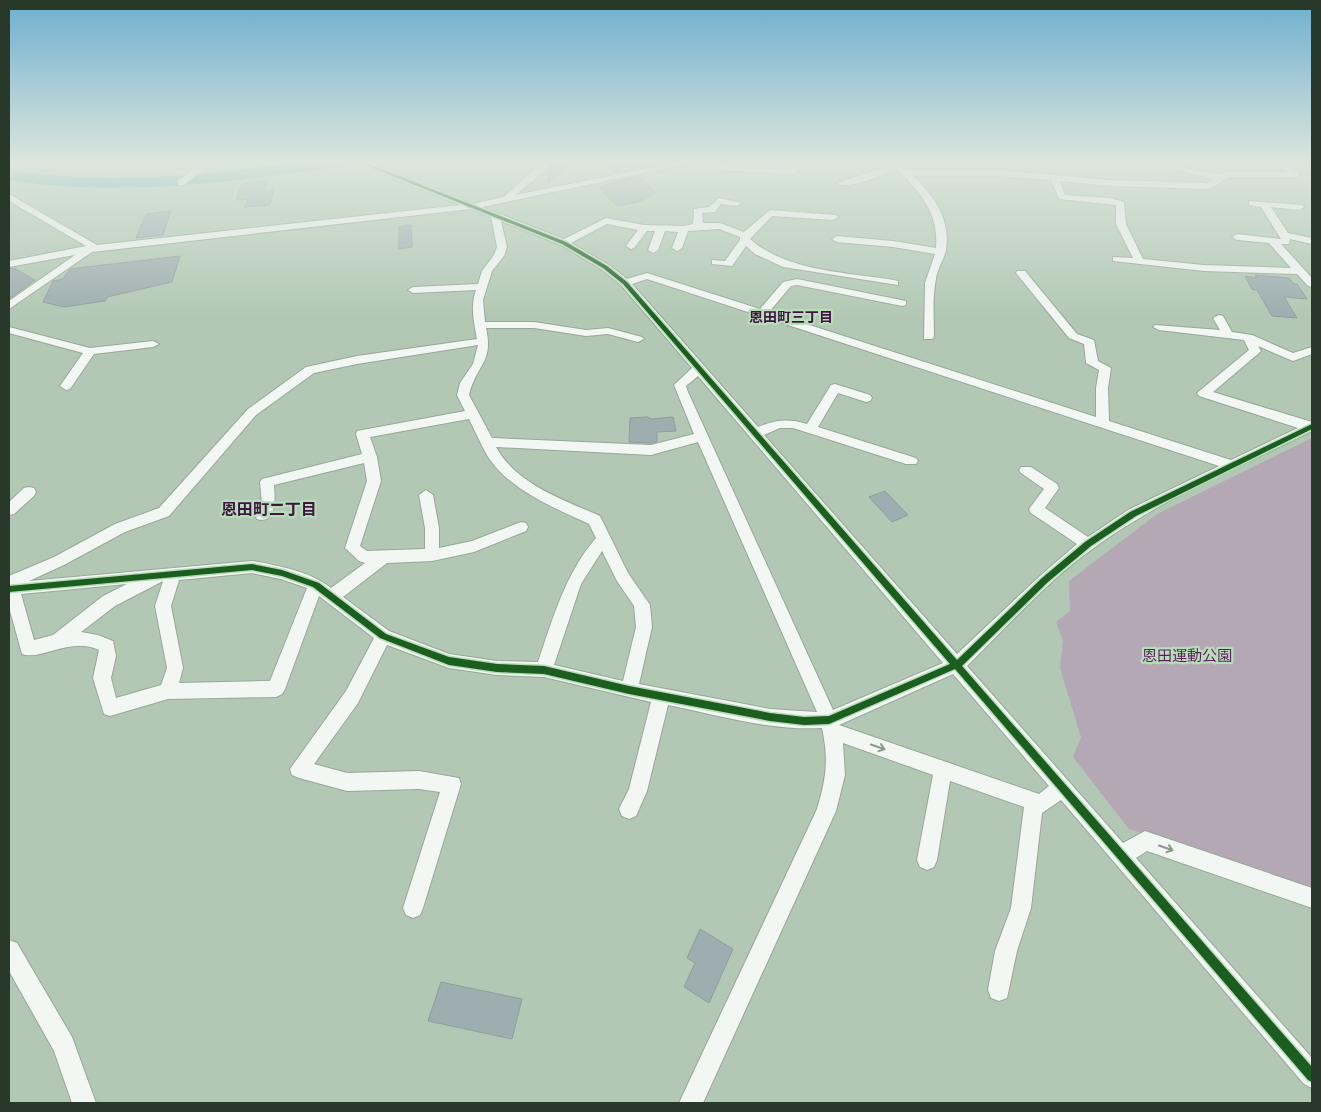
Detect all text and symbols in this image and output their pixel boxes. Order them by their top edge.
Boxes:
district label: 恩田町三丁目 [749,308,833,325]
district label: 恩田町二丁目 [221,499,317,519]
park label: 恩田運動公園 [1142,646,1232,665]
one-way arrow [869,743,885,752]
one-way arrow [1158,844,1174,853]

